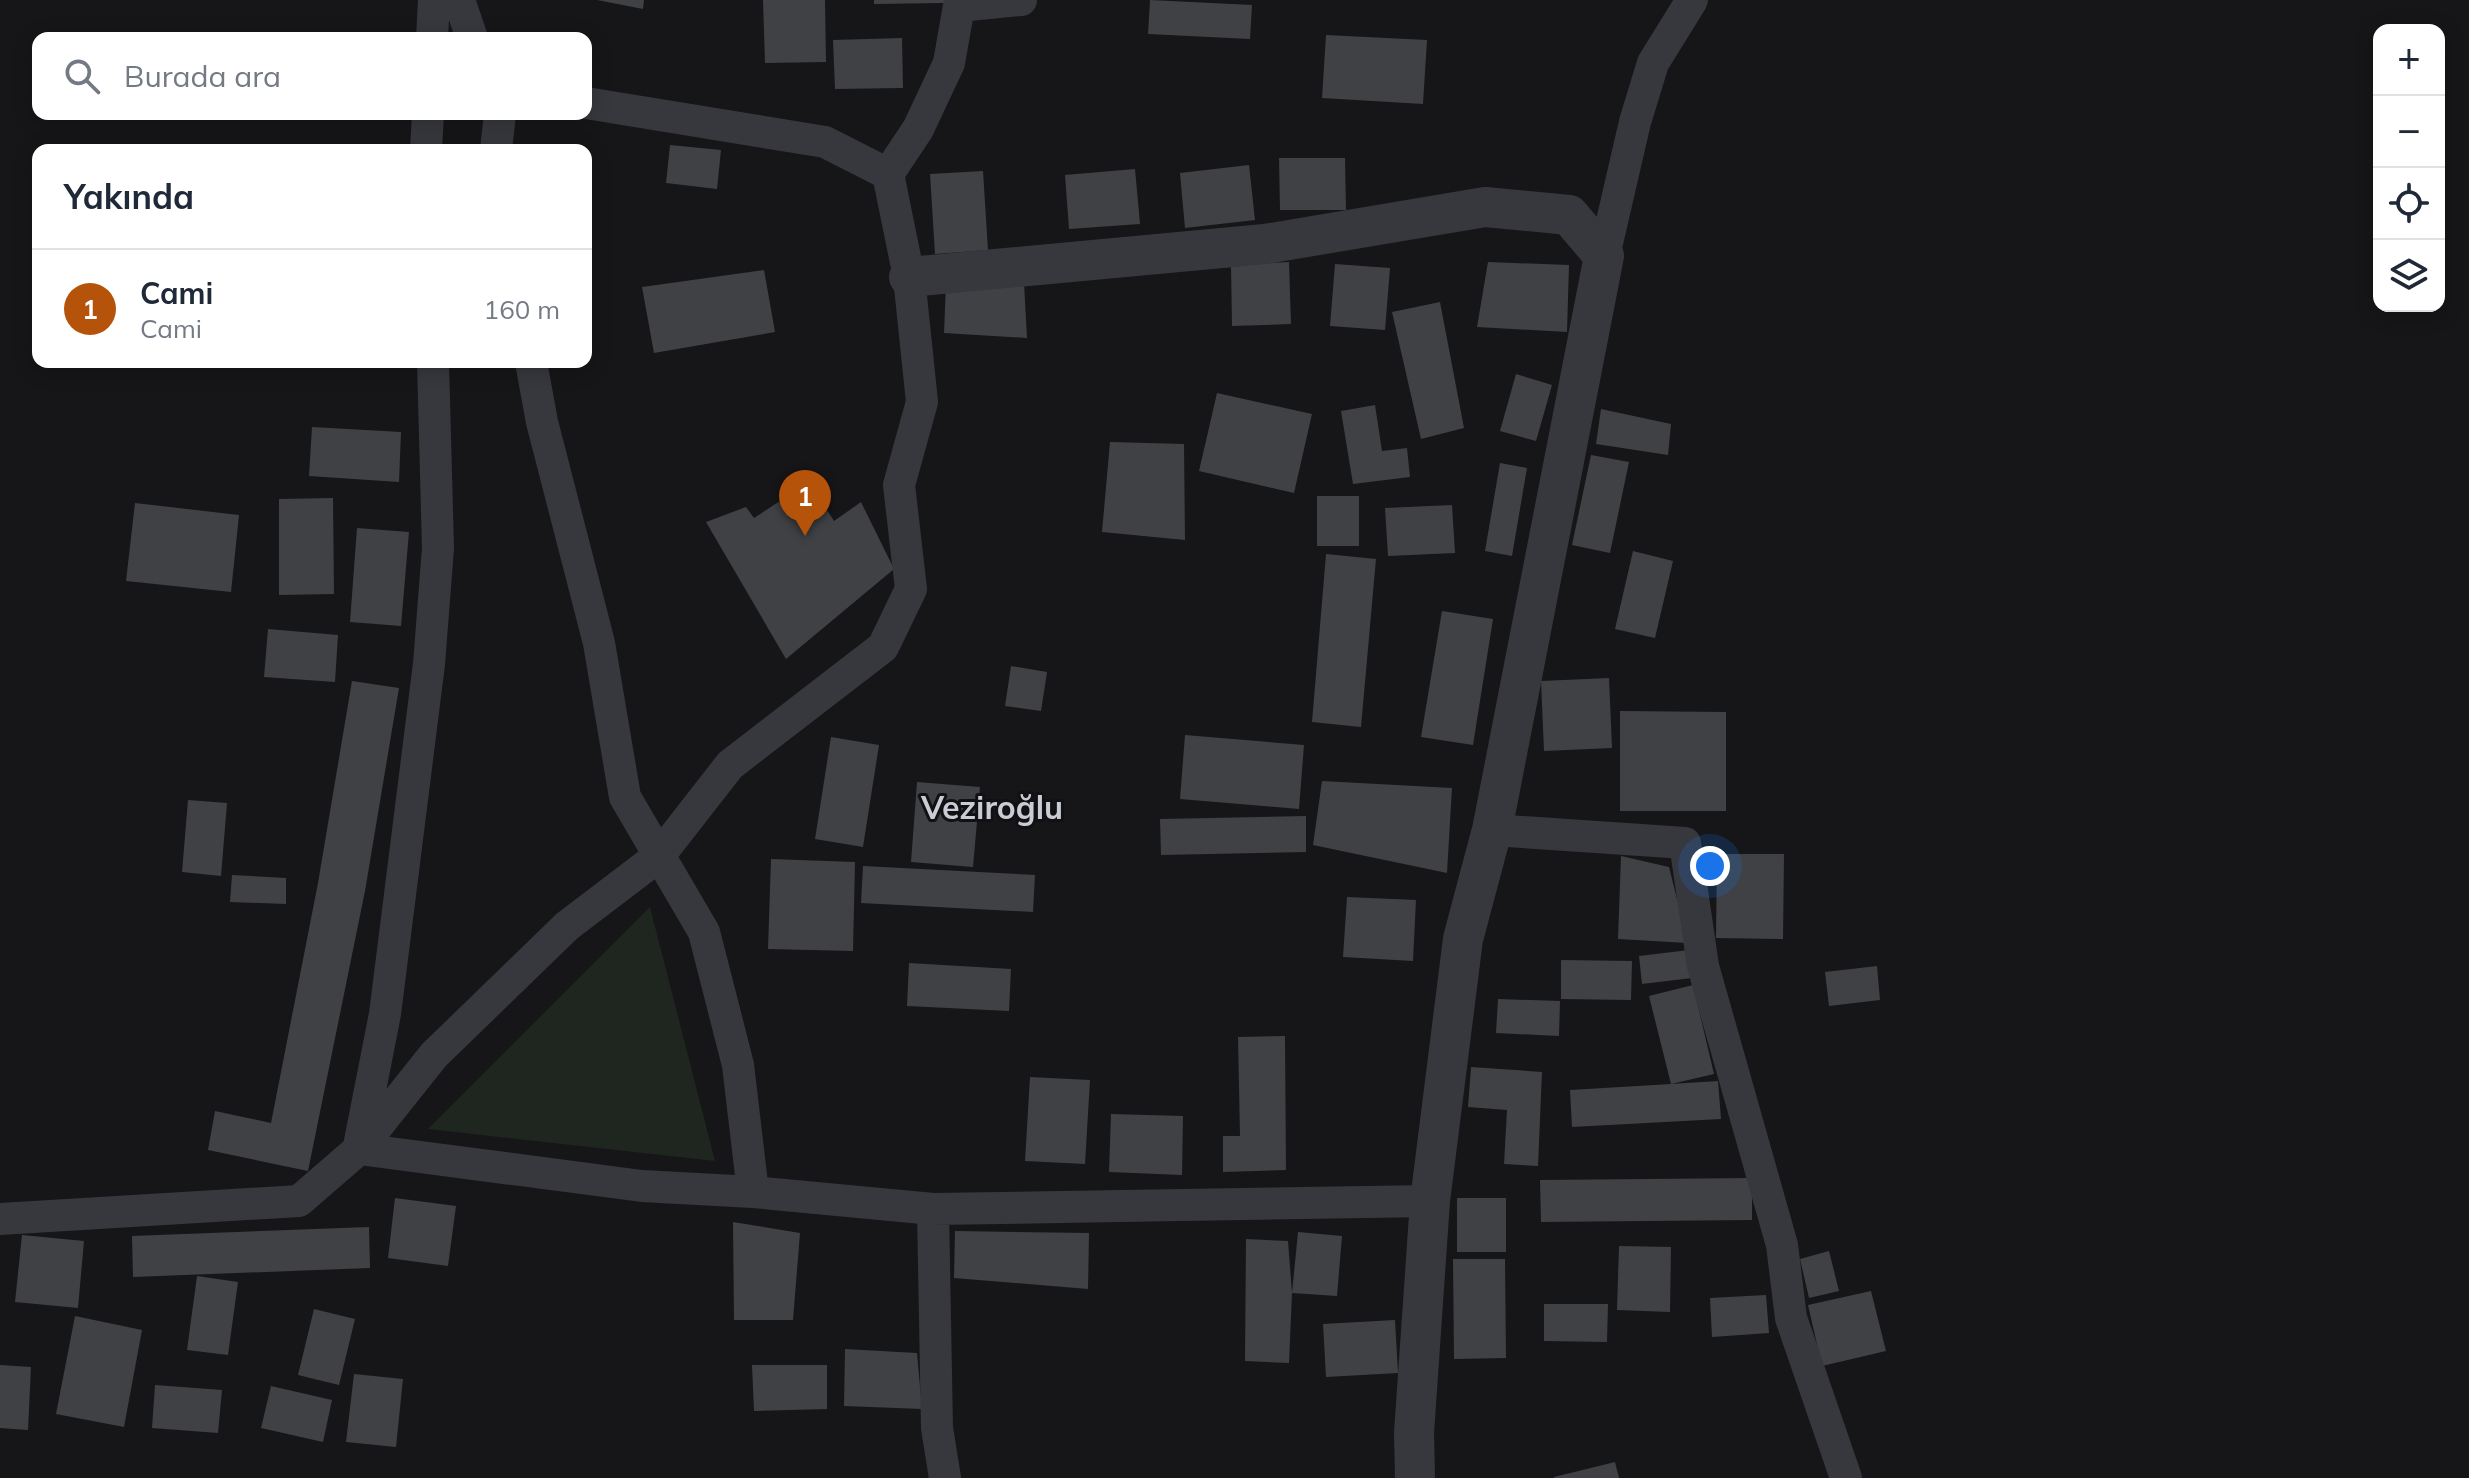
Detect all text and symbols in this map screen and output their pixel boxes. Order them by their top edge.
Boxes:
map controls [2373,24,2445,312]
button: + [2373,24,2445,96]
search box [32,32,592,120]
icon: search [60,54,104,98]
text: Burada ara [124,57,281,95]
button: − [2373,96,2445,168]
button: locate [2373,168,2445,240]
text: Yakında [64,175,194,218]
button: layers [2373,240,2445,312]
text: Cami [140,274,213,312]
text: 1 [82,293,98,326]
text: 160 m [484,293,560,326]
text: Cami [140,312,202,345]
pin: 1 [779,470,831,536]
district label: Veziroğlu [920,787,1063,827]
your location [1690,846,1730,886]

